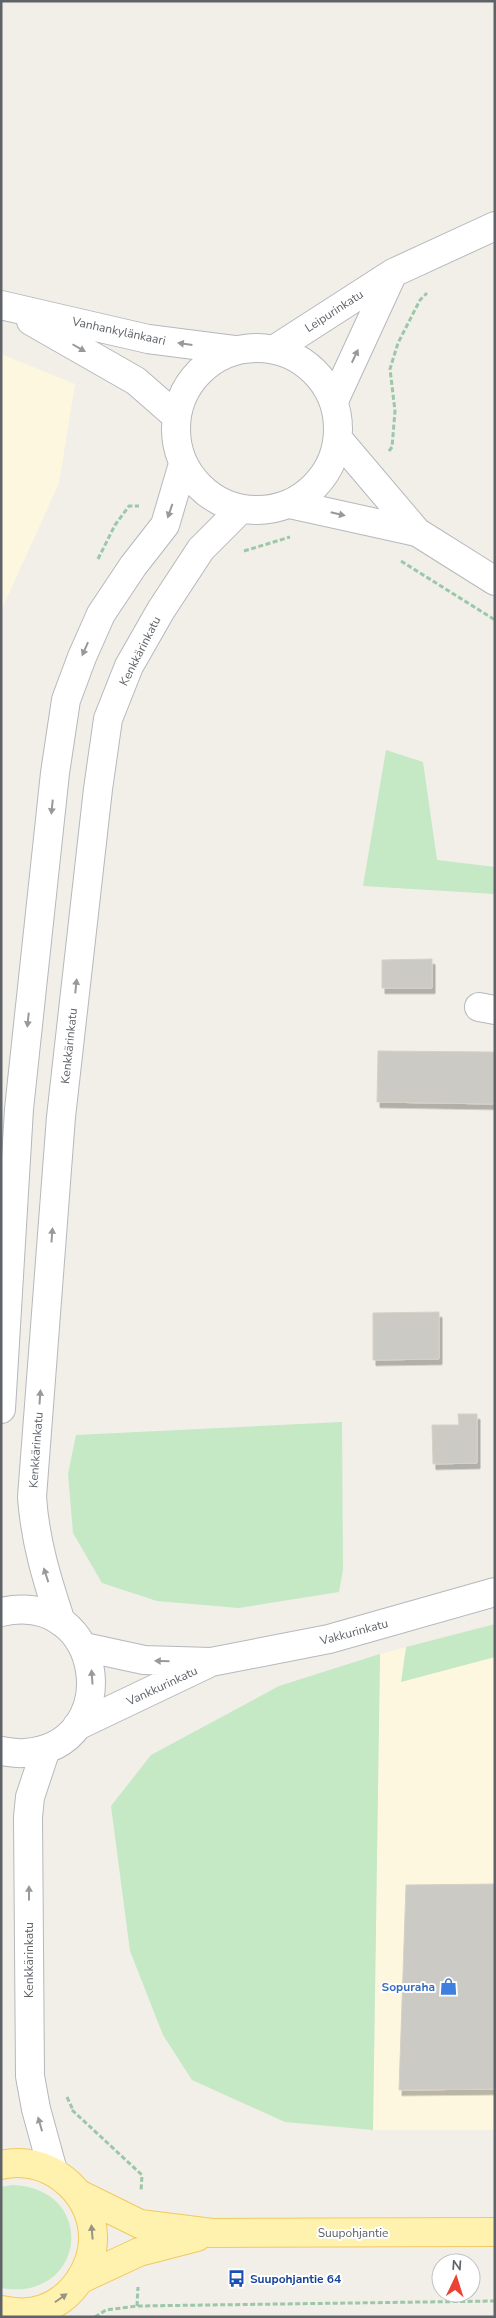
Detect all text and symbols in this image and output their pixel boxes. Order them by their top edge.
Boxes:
street label: Leipurinkatu [302,286,366,336]
street label: Vanhankylänkaari [70,313,167,349]
one-way arrow [177,340,193,348]
one-way arrow [71,344,86,352]
one-way arrow [351,349,359,363]
one-way arrow [165,504,173,519]
one-way arrow [330,510,345,518]
street label: Kenkkärinkatu [116,614,164,688]
one-way arrow [81,642,89,656]
one-way arrow [48,799,56,815]
one-way arrow [72,978,80,994]
street label: Kenkkärinkatu [57,1007,81,1085]
one-way arrow [24,1013,32,1029]
one-way arrow [48,1227,56,1243]
one-way arrow [36,1389,44,1405]
street label: Kenkkärinkatu [25,1412,47,1488]
one-way arrow [41,1567,49,1582]
street label: Vakkurinkatu [317,1615,390,1649]
one-way arrow [154,1657,170,1665]
street label: Vankkurinkatu [123,1663,200,1710]
one-way arrow [87,1669,95,1685]
one-way arrow [25,1885,33,1901]
street label: Kenkkärinkatu [21,1922,37,1998]
shop icon: Sopuraha [439,1977,459,1997]
place label: Sopuraha [382,1979,435,1995]
one-way arrow [35,2117,43,2132]
one-way arrow [88,2224,96,2240]
street label: Suupohjantie [318,2225,388,2241]
north arrow [431,2253,481,2303]
text: N [451,2256,463,2275]
bus stop icon: Suupohjantie 64 [226,2269,246,2289]
place label: Suupohjantie 64 [250,2271,341,2287]
one-way arrow [54,2293,68,2303]

